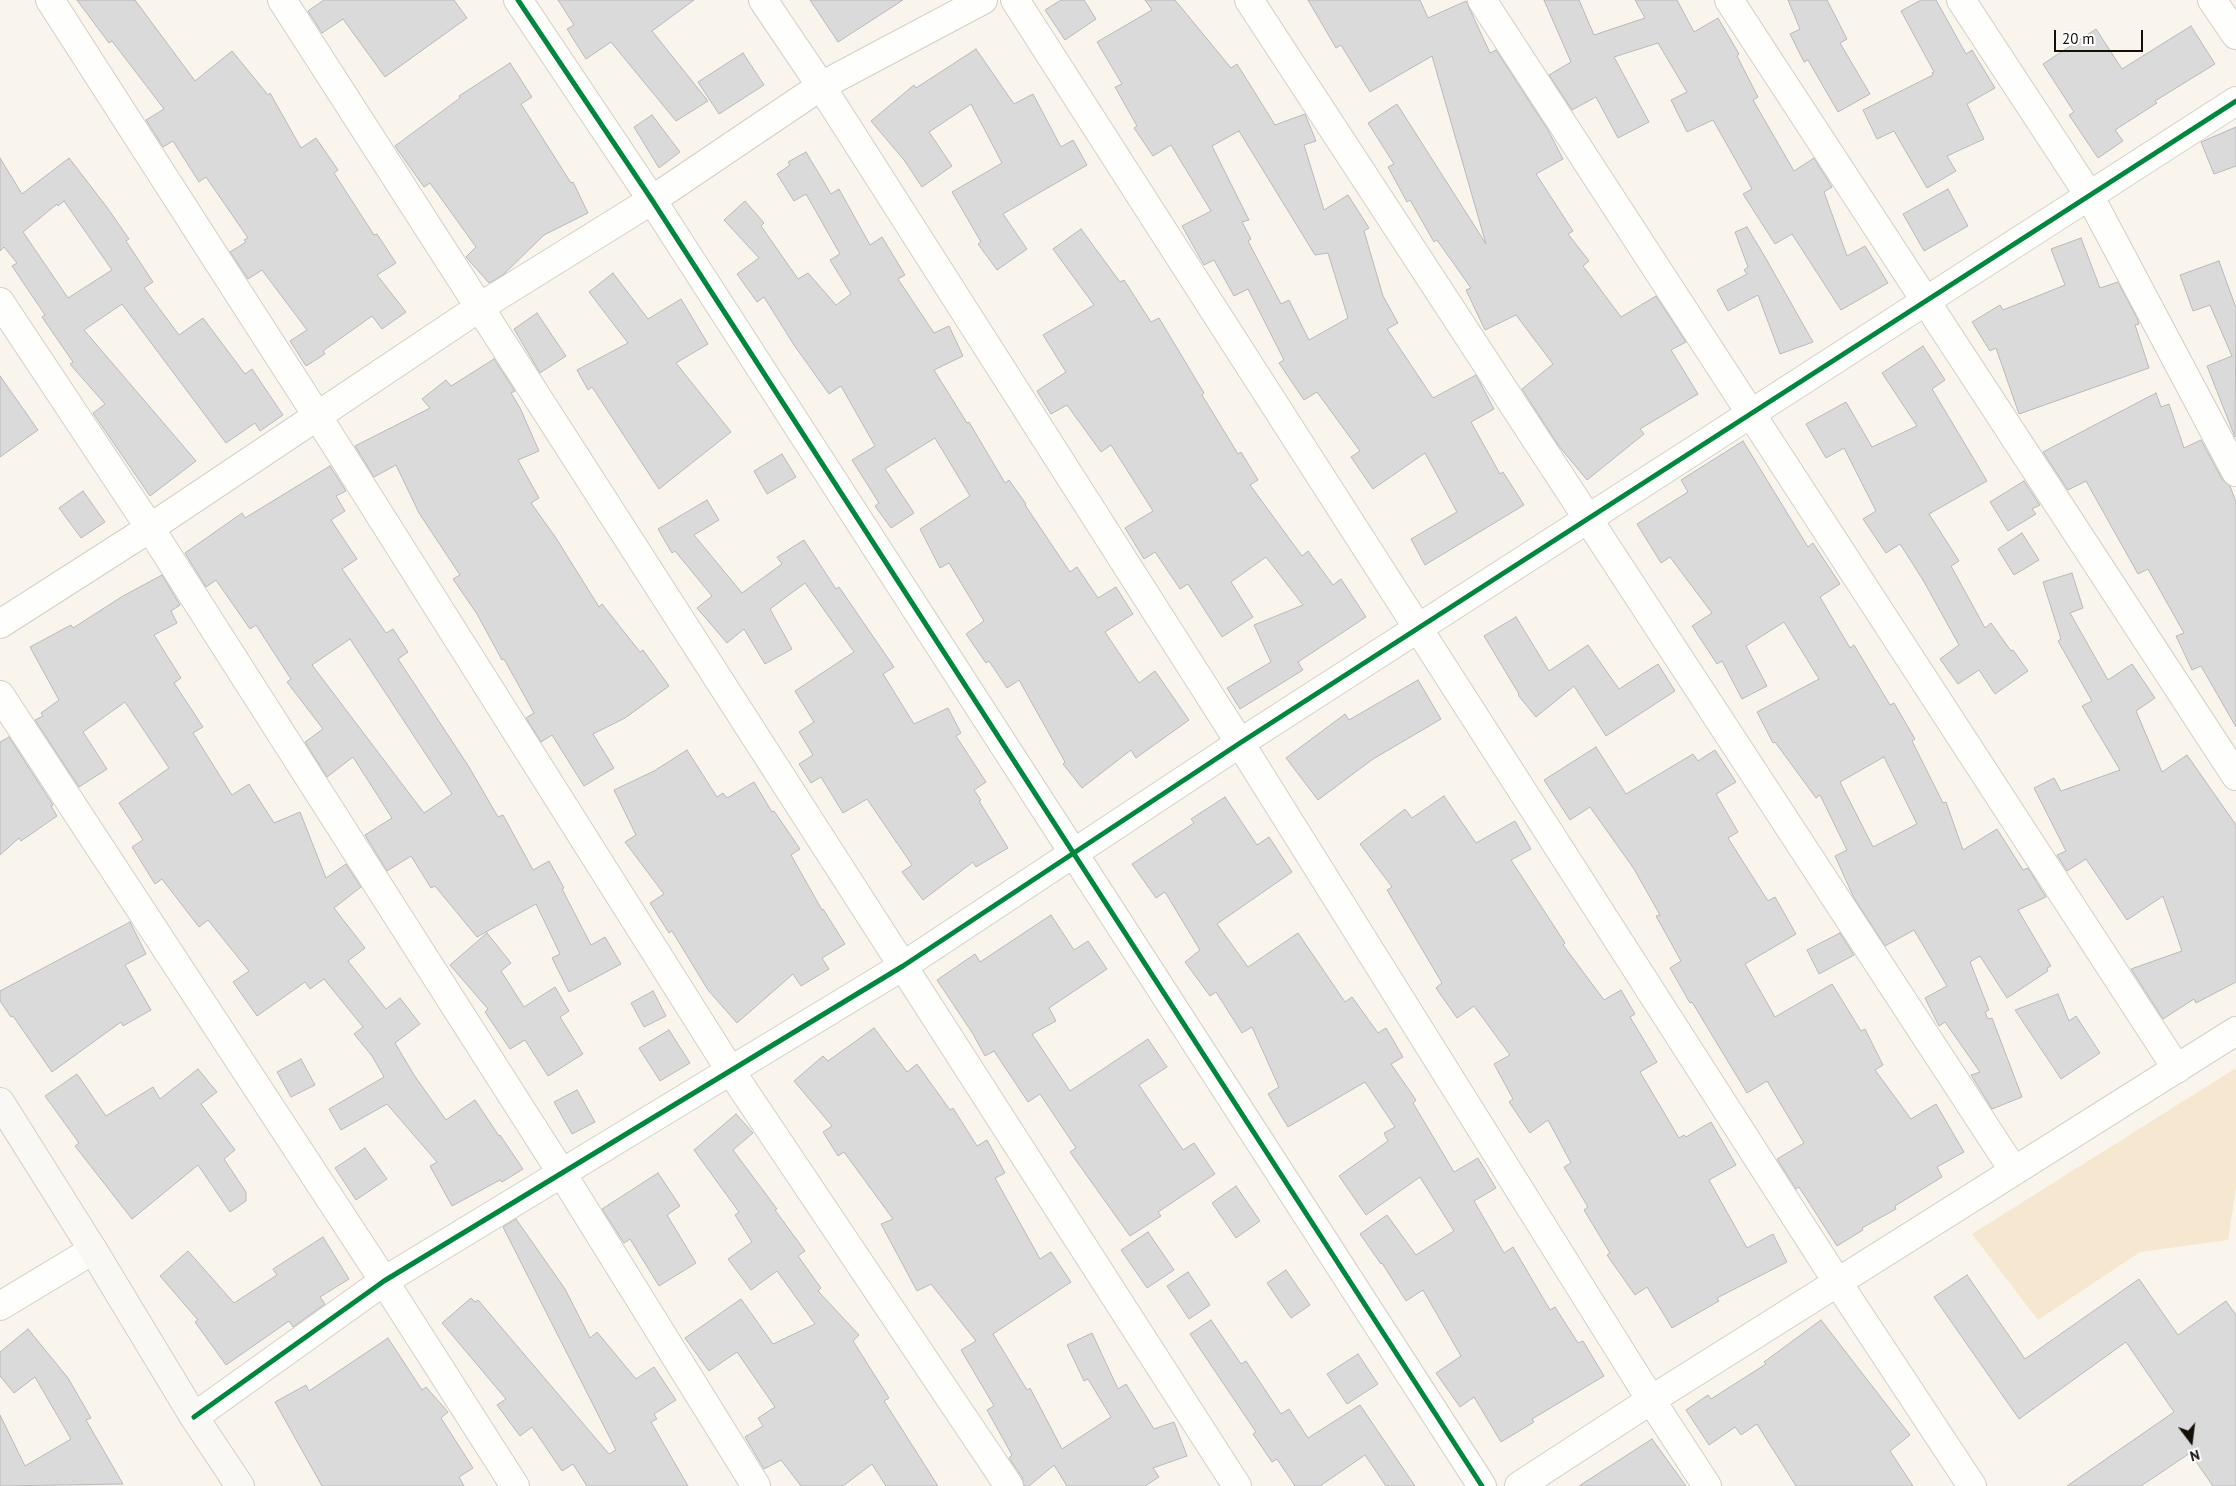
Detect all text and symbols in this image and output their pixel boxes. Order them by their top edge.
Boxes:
scale bar [2056,20,2145,52]
text: 20 m [2062,29,2095,48]
north arrow [2166,1416,2216,1466]
text: N [2188,1446,2202,1465]

